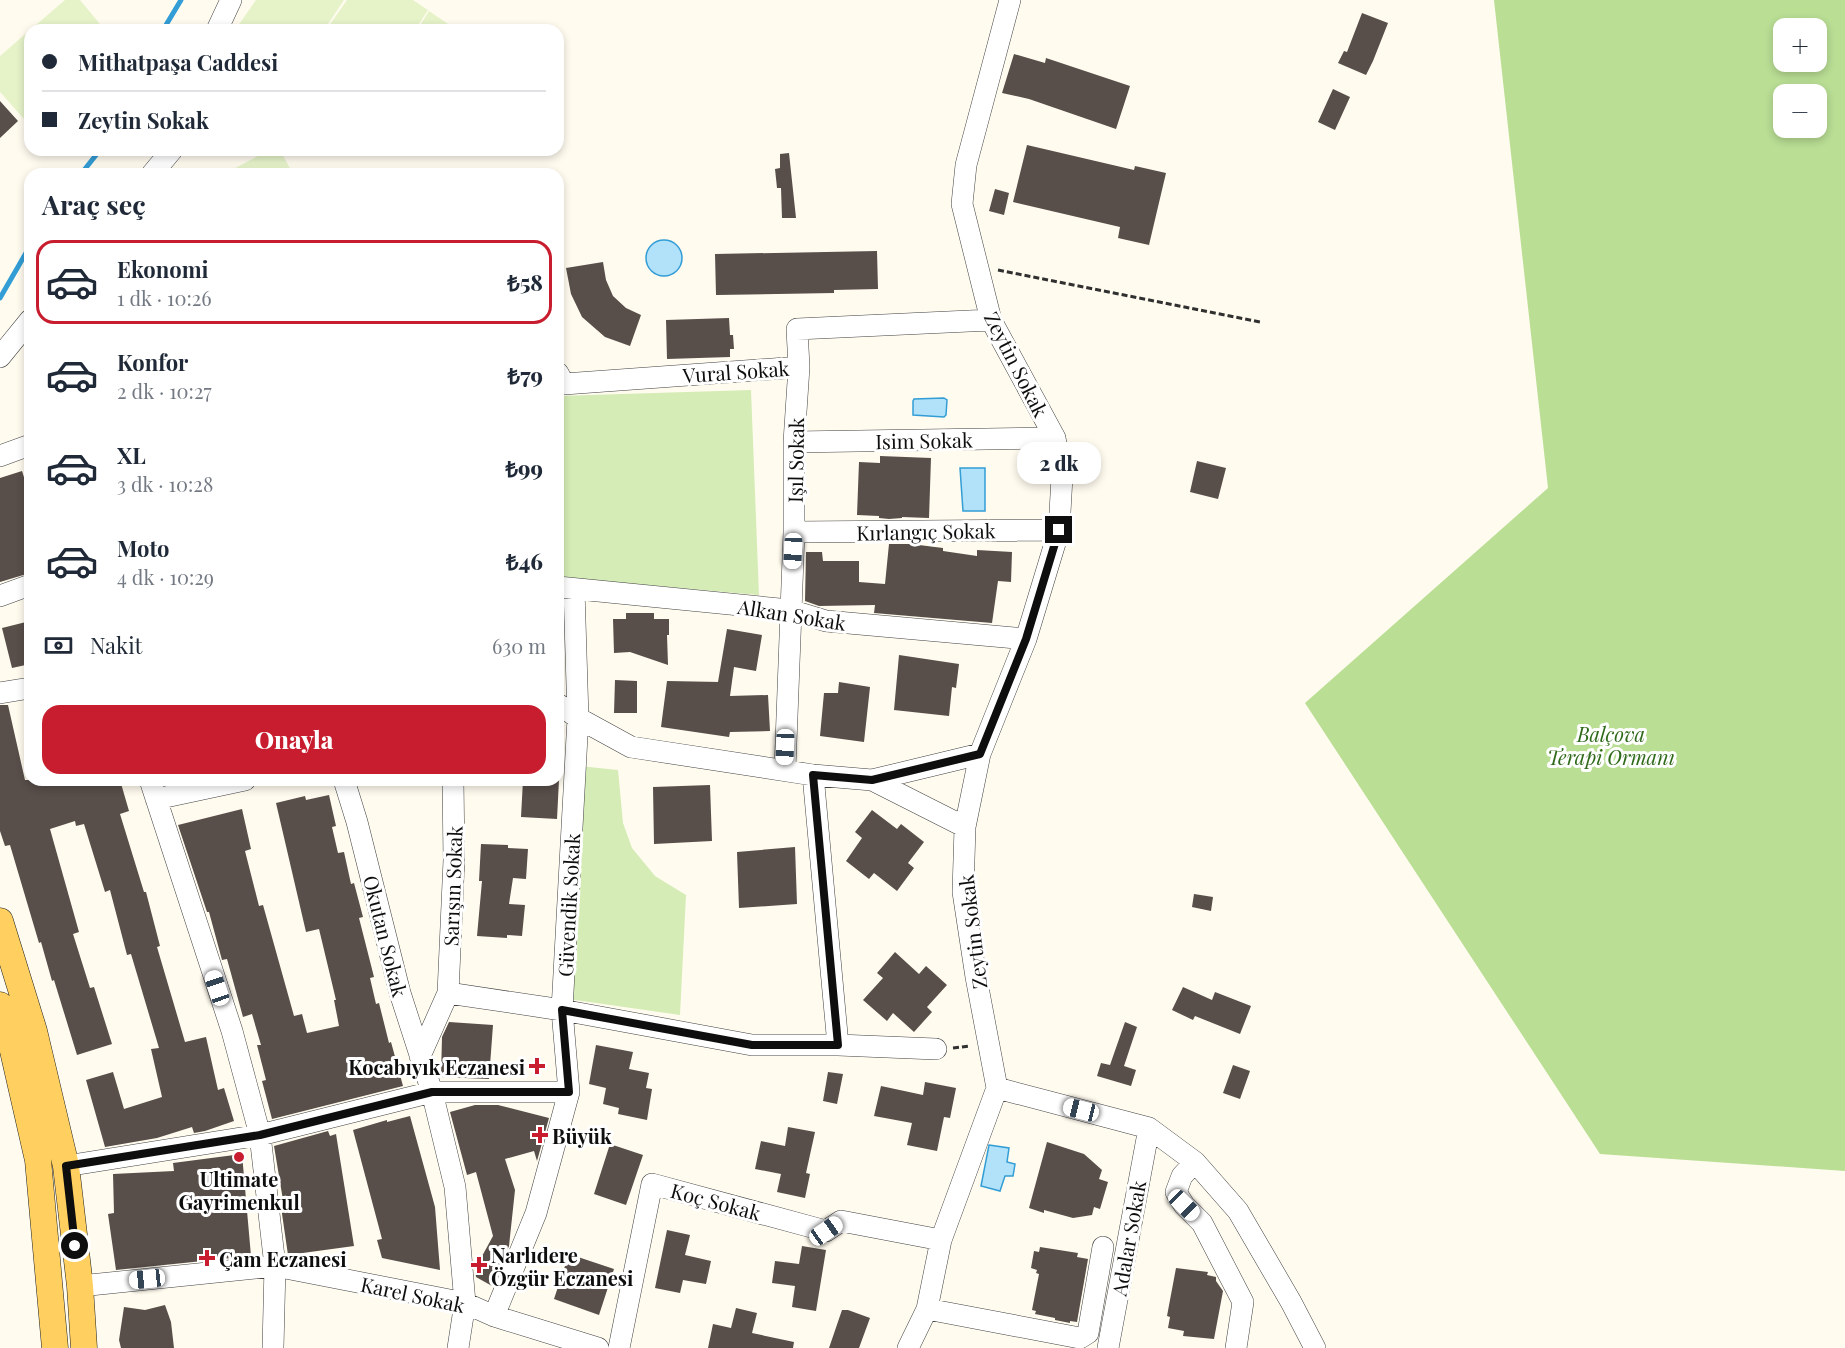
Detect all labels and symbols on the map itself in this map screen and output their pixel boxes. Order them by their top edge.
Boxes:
street label: Zeytin Sokak [979,307,1055,421]
street label: Vural Sokak [681,354,790,388]
street label: Işıl Sokak [781,417,809,503]
street label: Isim Sokak [875,426,973,454]
callout: 2 dk [1017,443,1101,485]
street label: Kırlangıç Sokak [856,516,996,546]
route end [1045,516,1072,543]
car [783,533,803,569]
street label: Alkan Sokak [735,592,848,636]
park label: Balçova Terapi Ormanı [1547,720,1675,770]
car [775,729,795,765]
street label: Sarışın Sokak [436,825,468,947]
street label: Güvendik Sokak [551,832,585,978]
street label: Okutan Sokak [358,872,414,1000]
street label: Zeytin Sokak [952,873,992,991]
car [203,968,231,1008]
place label: Kocabıyık Eczanesi [348,1053,525,1080]
marker: Kocabıyık Eczanesi [530,1059,544,1073]
car [1061,1097,1101,1123]
place label: Büyük [552,1122,612,1149]
marker: Büyük [533,1128,547,1142]
marker: Ultimate Gayrimenkul [232,1150,246,1164]
place label: Ultimate Gayrimenkul [178,1165,300,1215]
street label: Koç Sokak [668,1176,764,1226]
street label: Adalar Sokak [1104,1178,1151,1299]
car [1165,1186,1203,1224]
car [806,1213,846,1249]
route start [61,1232,88,1259]
place label: Narlıdere Özgür Eczanesi [491,1241,633,1291]
place label: Çam Eczanesi [219,1245,347,1272]
marker: Çam Eczanesi [200,1251,214,1265]
marker: Narlıdere Özgür Eczanesi [472,1258,486,1272]
car [128,1268,166,1290]
street label: Karel Sokak [358,1270,468,1318]

